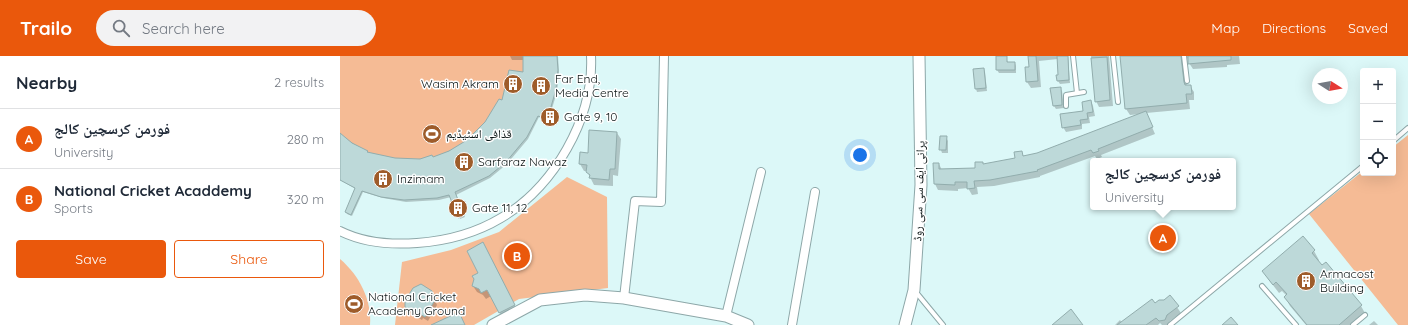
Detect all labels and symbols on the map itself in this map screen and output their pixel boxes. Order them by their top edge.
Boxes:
north arrow [1312,68,1348,104]
place label: Far End, Media Centre [555,71,629,100]
building icon: Wasim Akram [502,73,524,95]
building icon: Far End, Media Centre [530,75,552,97]
place label: Wasim Akram [421,76,499,91]
building icon: Gate 9, 10 [539,106,561,128]
place label: Gate 9, 10 [564,109,617,124]
sports icon: قذافی اسٹیڈیم [421,123,443,145]
place label: قذافی اسٹیڈیم [446,126,512,142]
street label: پرانی ایف سی سی روڈ [909,140,928,242]
your location [850,145,870,165]
building icon: Sarfaraz Nawaz [453,151,475,173]
place label: Sarfaraz Nawaz [478,154,567,169]
building icon: Inzimam [372,168,394,190]
place label: Inzimam [397,171,444,186]
building icon: Gate 11, 12 [447,197,469,219]
place label: Gate 11, 12 [472,200,528,215]
pin: A [1150,223,1176,253]
pin: B [504,241,530,271]
place label: Armacost Building [1320,266,1374,295]
building icon: Armacost Building [1295,270,1317,292]
place label: National Cricket Academy Ground [368,289,465,318]
sports icon: National Cricket Academy Ground [343,293,365,315]

